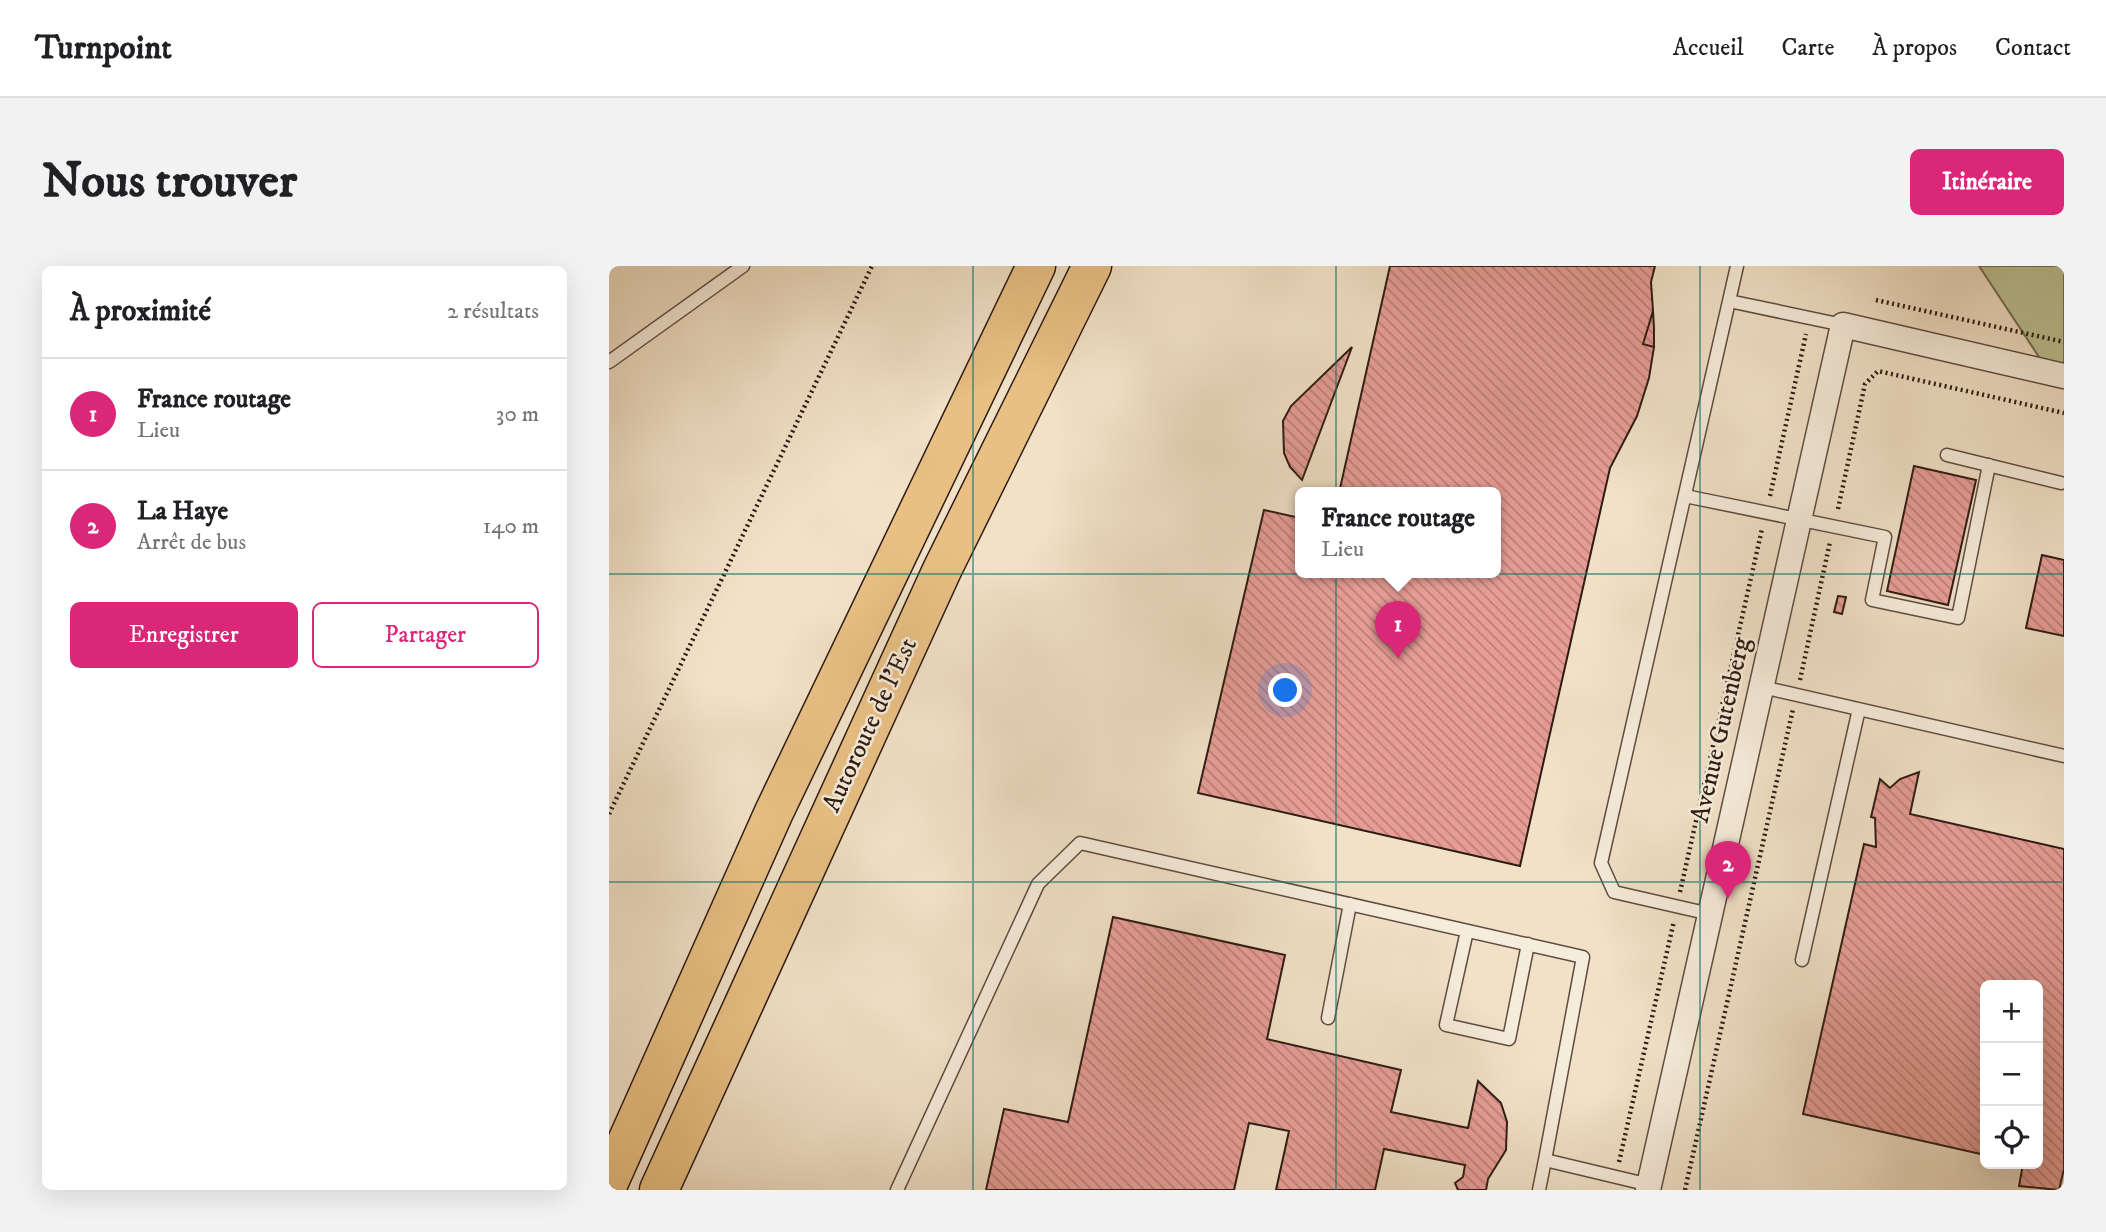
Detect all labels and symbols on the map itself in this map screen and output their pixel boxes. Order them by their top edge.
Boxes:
pin: 1 [1375,601,1421,659]
street label: Autoroute de l’Est [815,633,925,817]
street label: Avenue Gutenberg [1684,634,1758,826]
your location [1268,673,1302,707]
pin: 2 [1705,841,1751,899]

